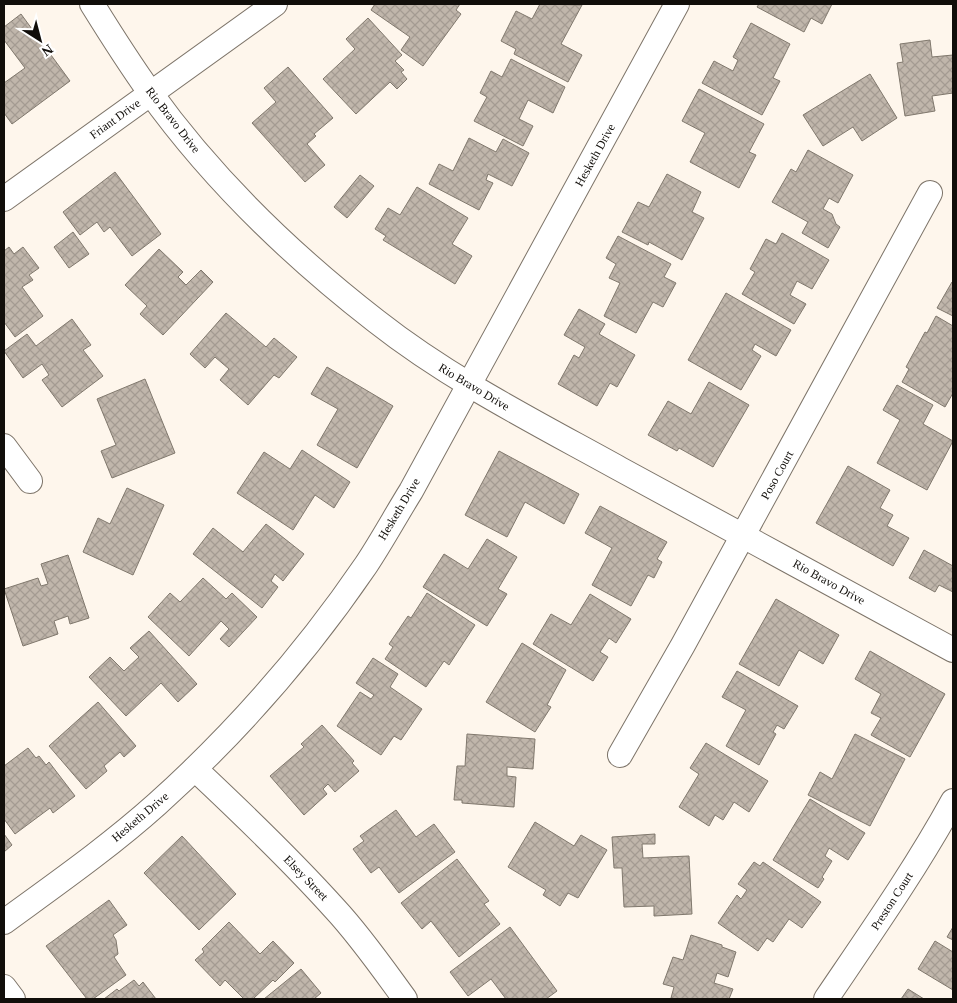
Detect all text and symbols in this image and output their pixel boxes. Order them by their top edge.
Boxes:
north arrow [15,15,65,65]
text: N [39,41,56,59]
street label: Rio Bravo Drive [143,84,203,156]
street label: Friant Drive [87,96,143,142]
street label: Hesketh Drive [572,121,618,189]
street label: Rio Bravo Drive [436,360,512,414]
street label: Poso Court [758,448,796,502]
street label: Hesketh Drive [375,476,423,542]
street label: Rio Bravo Drive [791,556,867,608]
street label: Hesketh Drive [109,789,171,845]
street label: Elsey Street [281,852,332,904]
street label: Preston Court [868,869,916,933]

